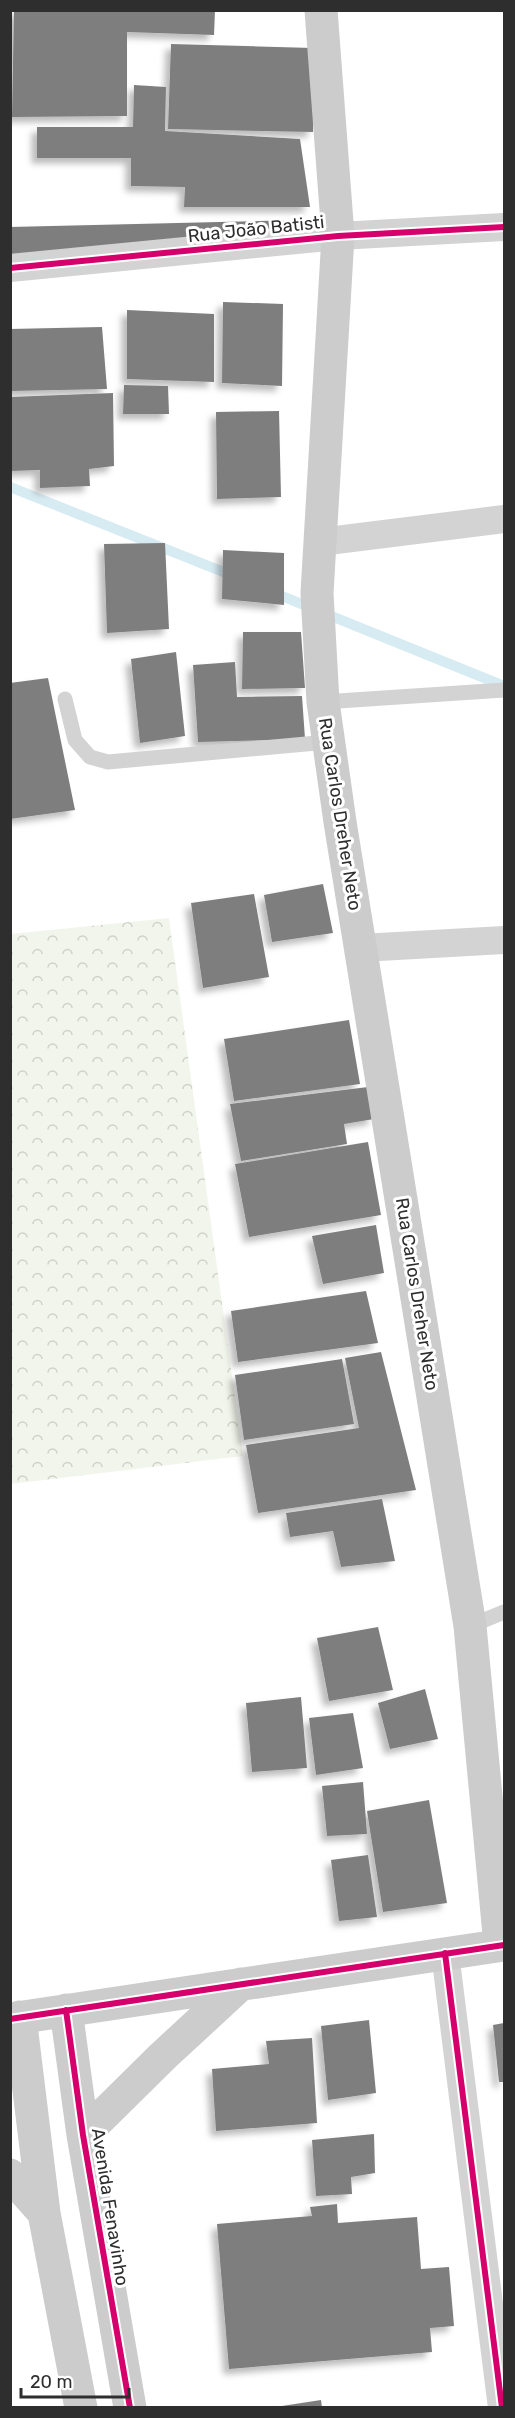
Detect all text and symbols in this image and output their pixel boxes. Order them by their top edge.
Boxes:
street label: Rua João Batisti [187,211,325,247]
street label: Rua Carlos Dreher Neto [314,716,366,912]
street label: Rua Carlos Dreher Neto [391,1196,443,1392]
street label: Avenida Fenavinho [87,2127,133,2287]
scale bar [21,2361,129,2399]
text: 20 m [30,2371,72,2393]

